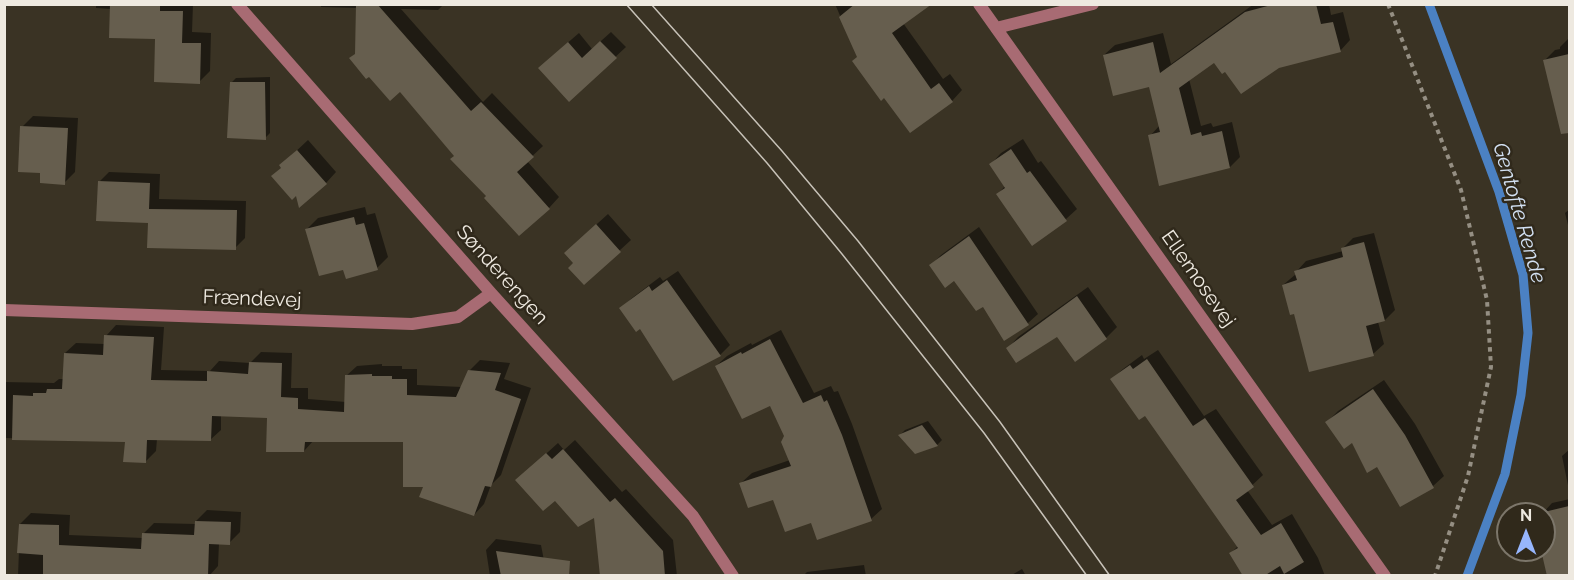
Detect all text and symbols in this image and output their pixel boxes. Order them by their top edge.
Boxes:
water label: Gentofte Rende [1487,140,1551,286]
street label: Sønderengen [451,220,553,330]
street label: Ellemosevej [1156,226,1240,332]
street label: Frændevej [202,285,302,313]
north arrow [1496,502,1556,562]
text: N [1520,506,1532,525]

